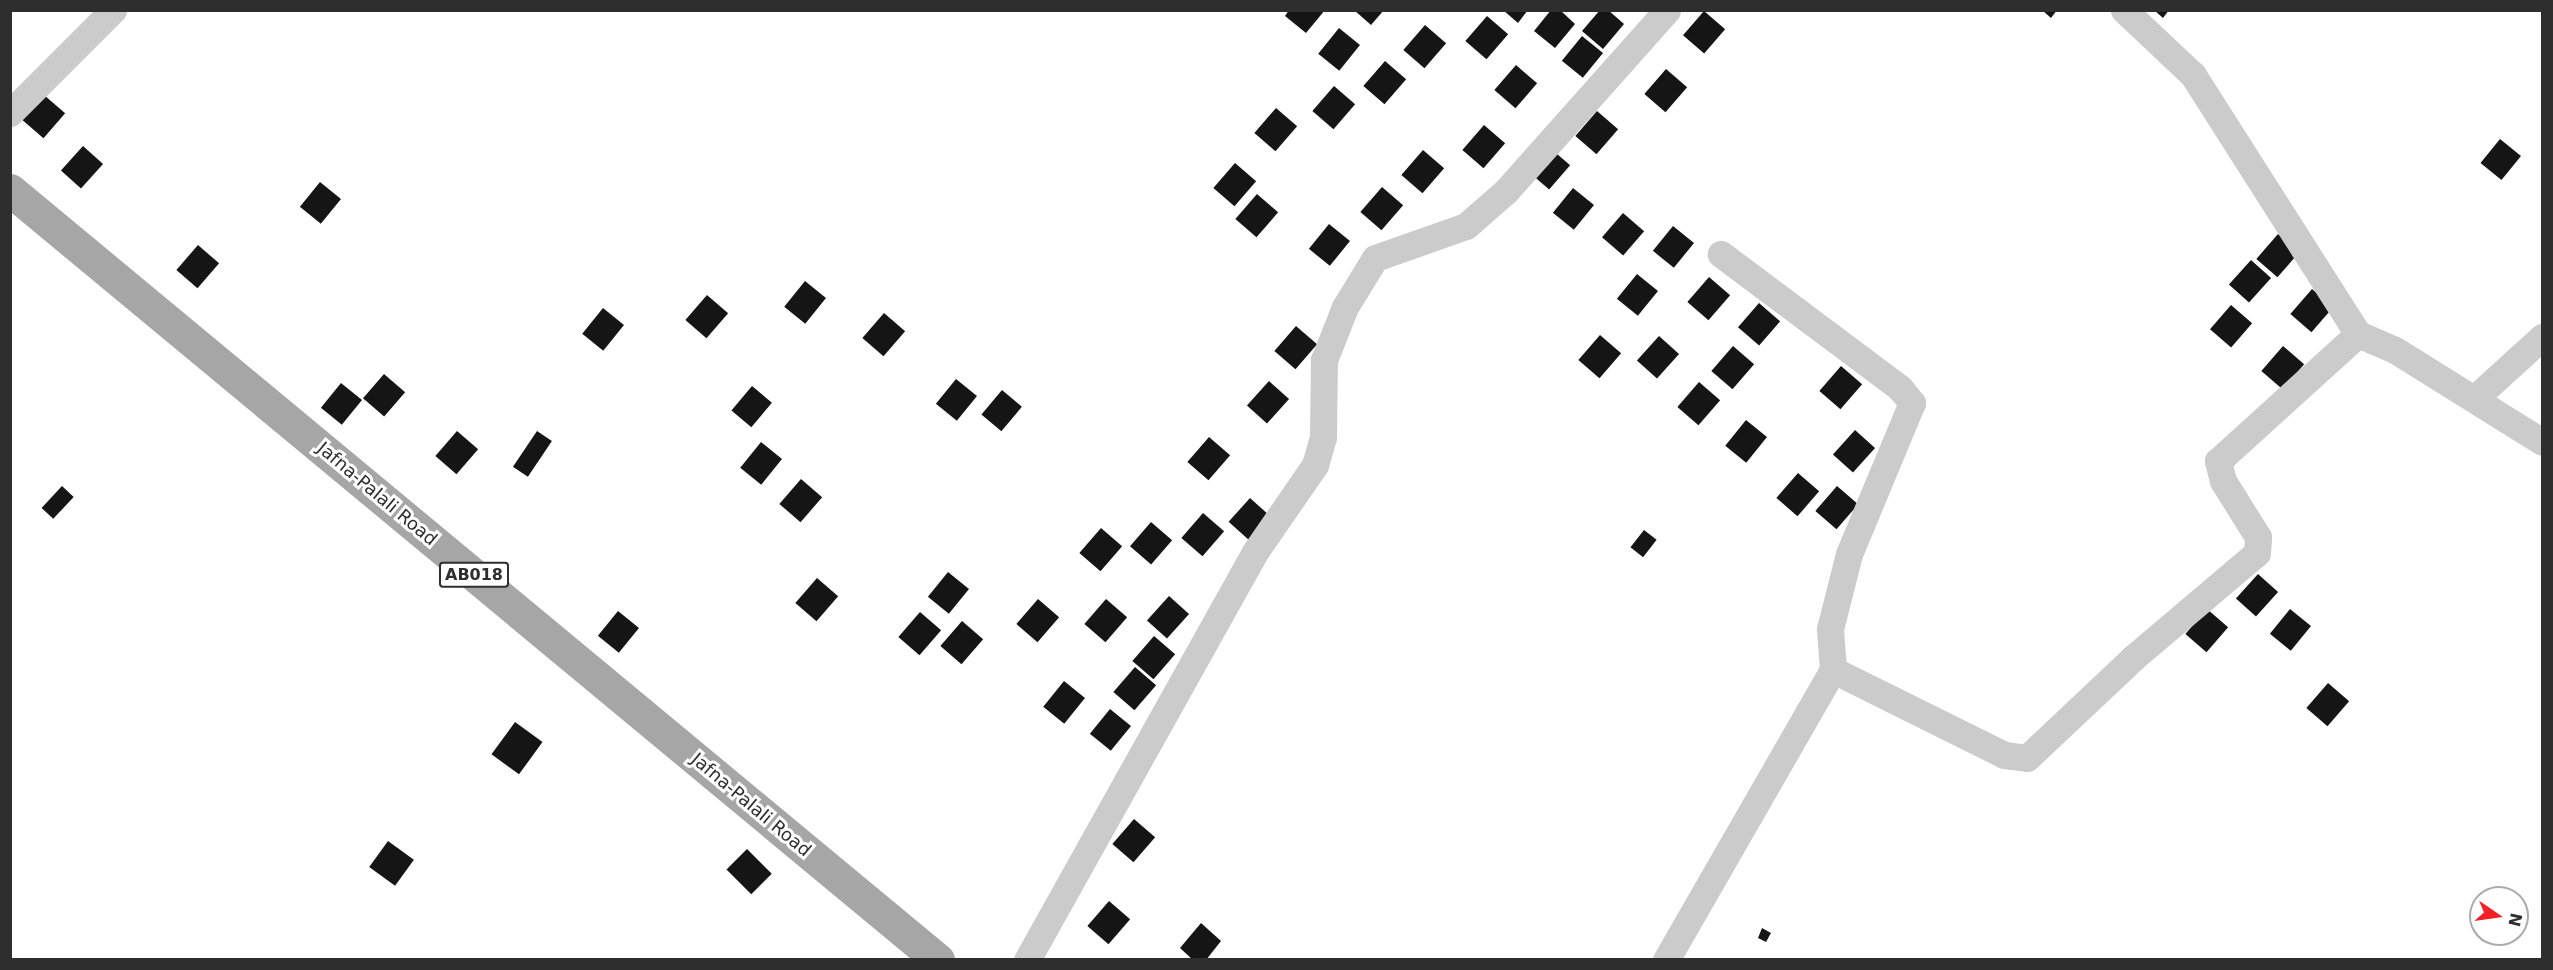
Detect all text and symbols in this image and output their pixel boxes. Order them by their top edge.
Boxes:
street label: Jafna-Palali Road [313,438,441,550]
road number: AB018 [438,562,510,588]
street label: Jafna-Palali Road [687,749,815,861]
north arrow [2469,886,2529,946]
text: N [2504,911,2526,928]

